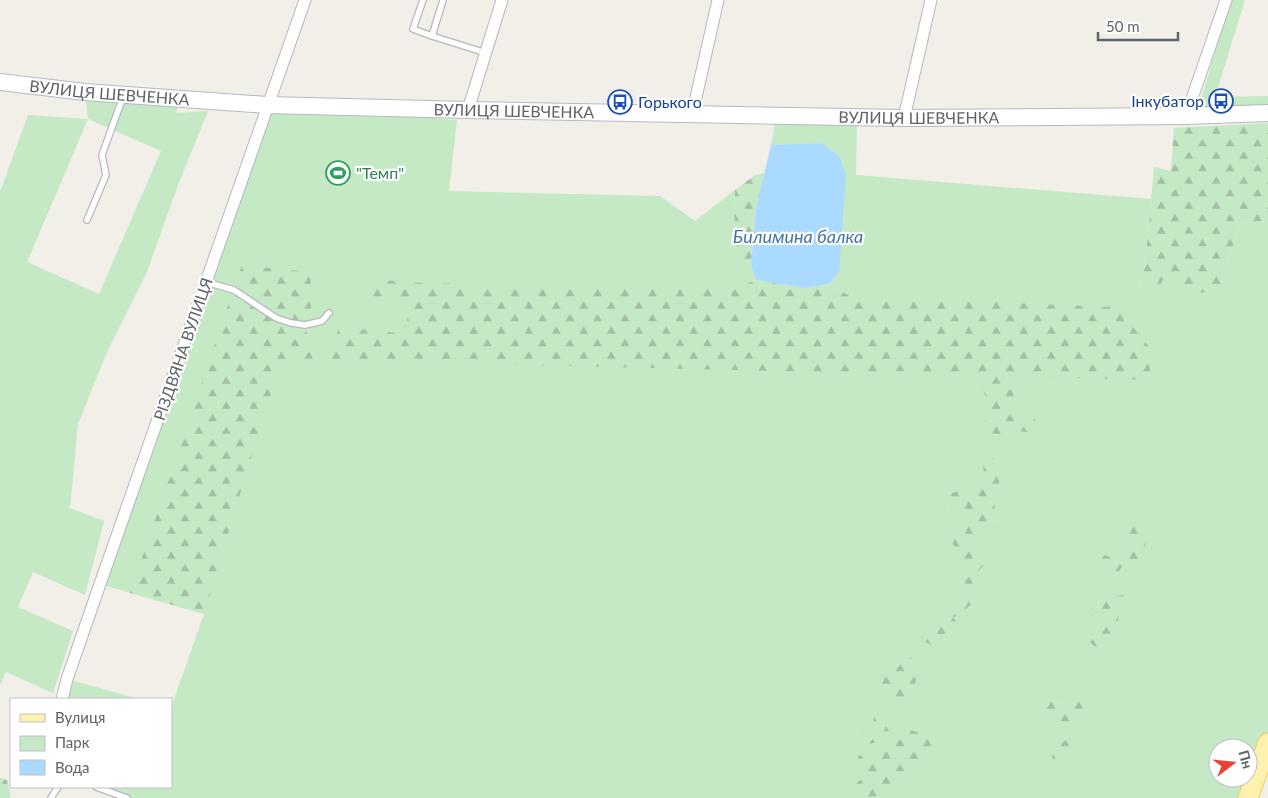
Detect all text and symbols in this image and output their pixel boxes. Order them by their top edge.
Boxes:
scale bar [1098,10,1178,42]
text: 50 m [1106,17,1140,35]
street label: ВУЛИЦЯ ШЕВЧЕНКА [28,76,190,108]
bus stop icon: Інкубатор [1208,88,1234,114]
bus stop icon: Горького [607,89,633,115]
place label: Інкубатор [1131,91,1204,110]
place label: Горького [638,92,702,111]
street label: ВУЛИЦЯ ШЕВЧЕНКА [433,99,595,121]
street label: ВУЛИЦЯ ШЕВЧЕНКА [838,107,999,127]
sports icon: "Темп" [325,160,351,186]
place label: "Темп" [356,163,404,182]
water label: Билимина балка [733,225,863,247]
street label: РІЗДВЯНА ВУЛИЦЯ [149,275,216,423]
legend [10,698,172,788]
text: Вулиця [55,708,105,726]
text: Парк [55,733,90,751]
north arrow [1208,738,1258,788]
text: Пн [1235,748,1257,770]
text: Вода [55,758,90,776]

